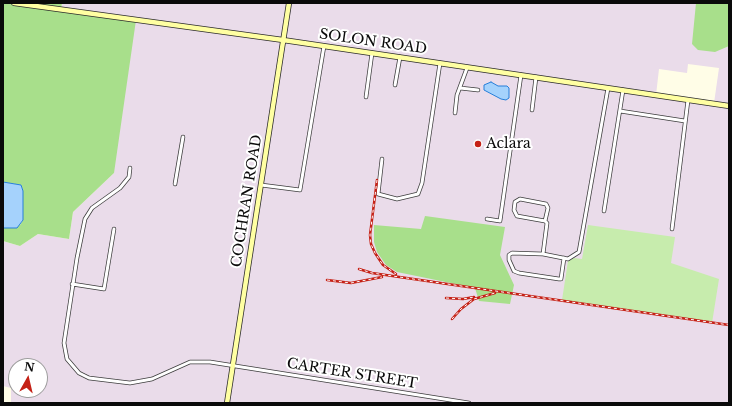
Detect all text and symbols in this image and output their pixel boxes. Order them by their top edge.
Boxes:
street label: SOLON ROAD [318,26,428,58]
street label: COCHRAN ROAD [228,134,266,268]
place label: Aclara [486,136,531,152]
marker: Aclara [473,139,483,149]
street label: CARTER STREET [286,355,418,393]
north arrow [8,358,48,398]
text: N [23,359,36,375]

